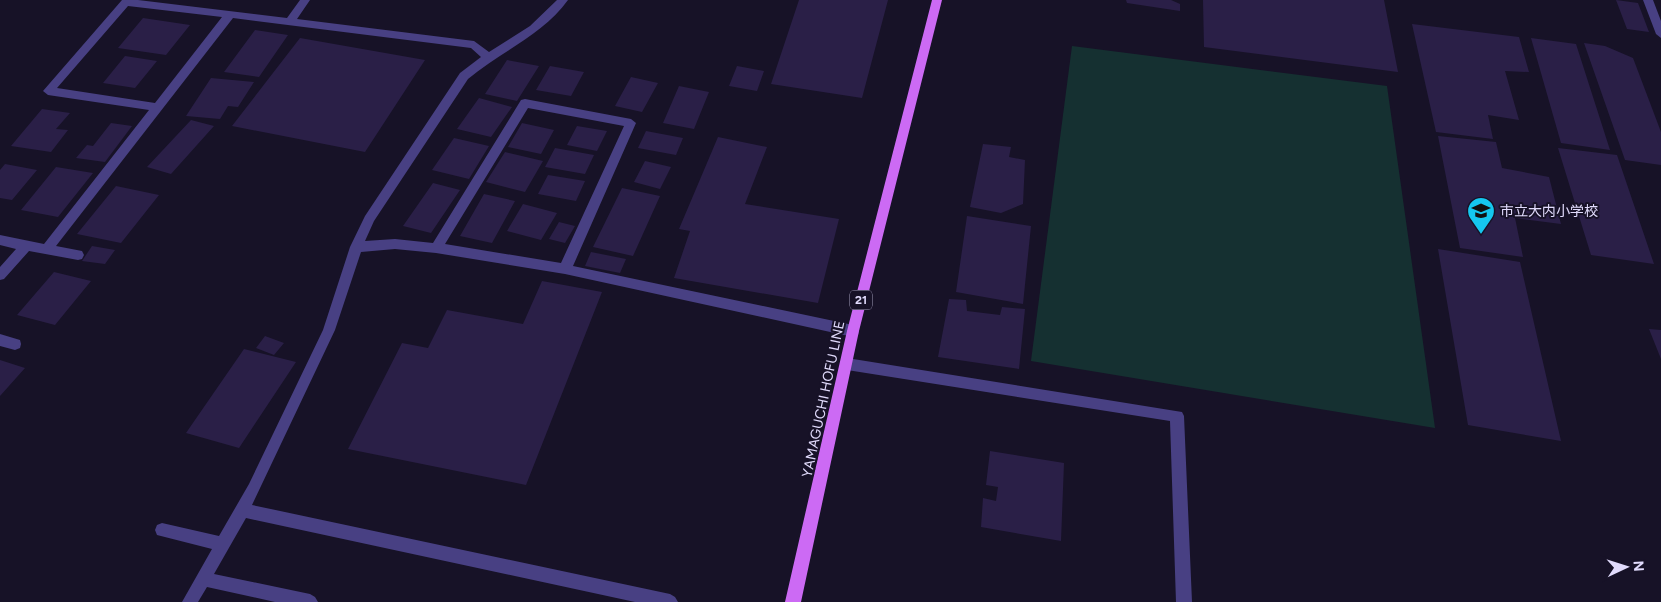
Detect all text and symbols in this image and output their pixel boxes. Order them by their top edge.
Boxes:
school or university icon: 市立大内小学校 [1466,196,1496,235]
place label: 市立大内小学校 [1500,203,1598,220]
road number: 21 [850,290,872,310]
street label: YAMAGUCHI HOFU LINE [799,319,848,479]
north arrow [1601,542,1651,592]
text: N [1630,560,1647,572]

